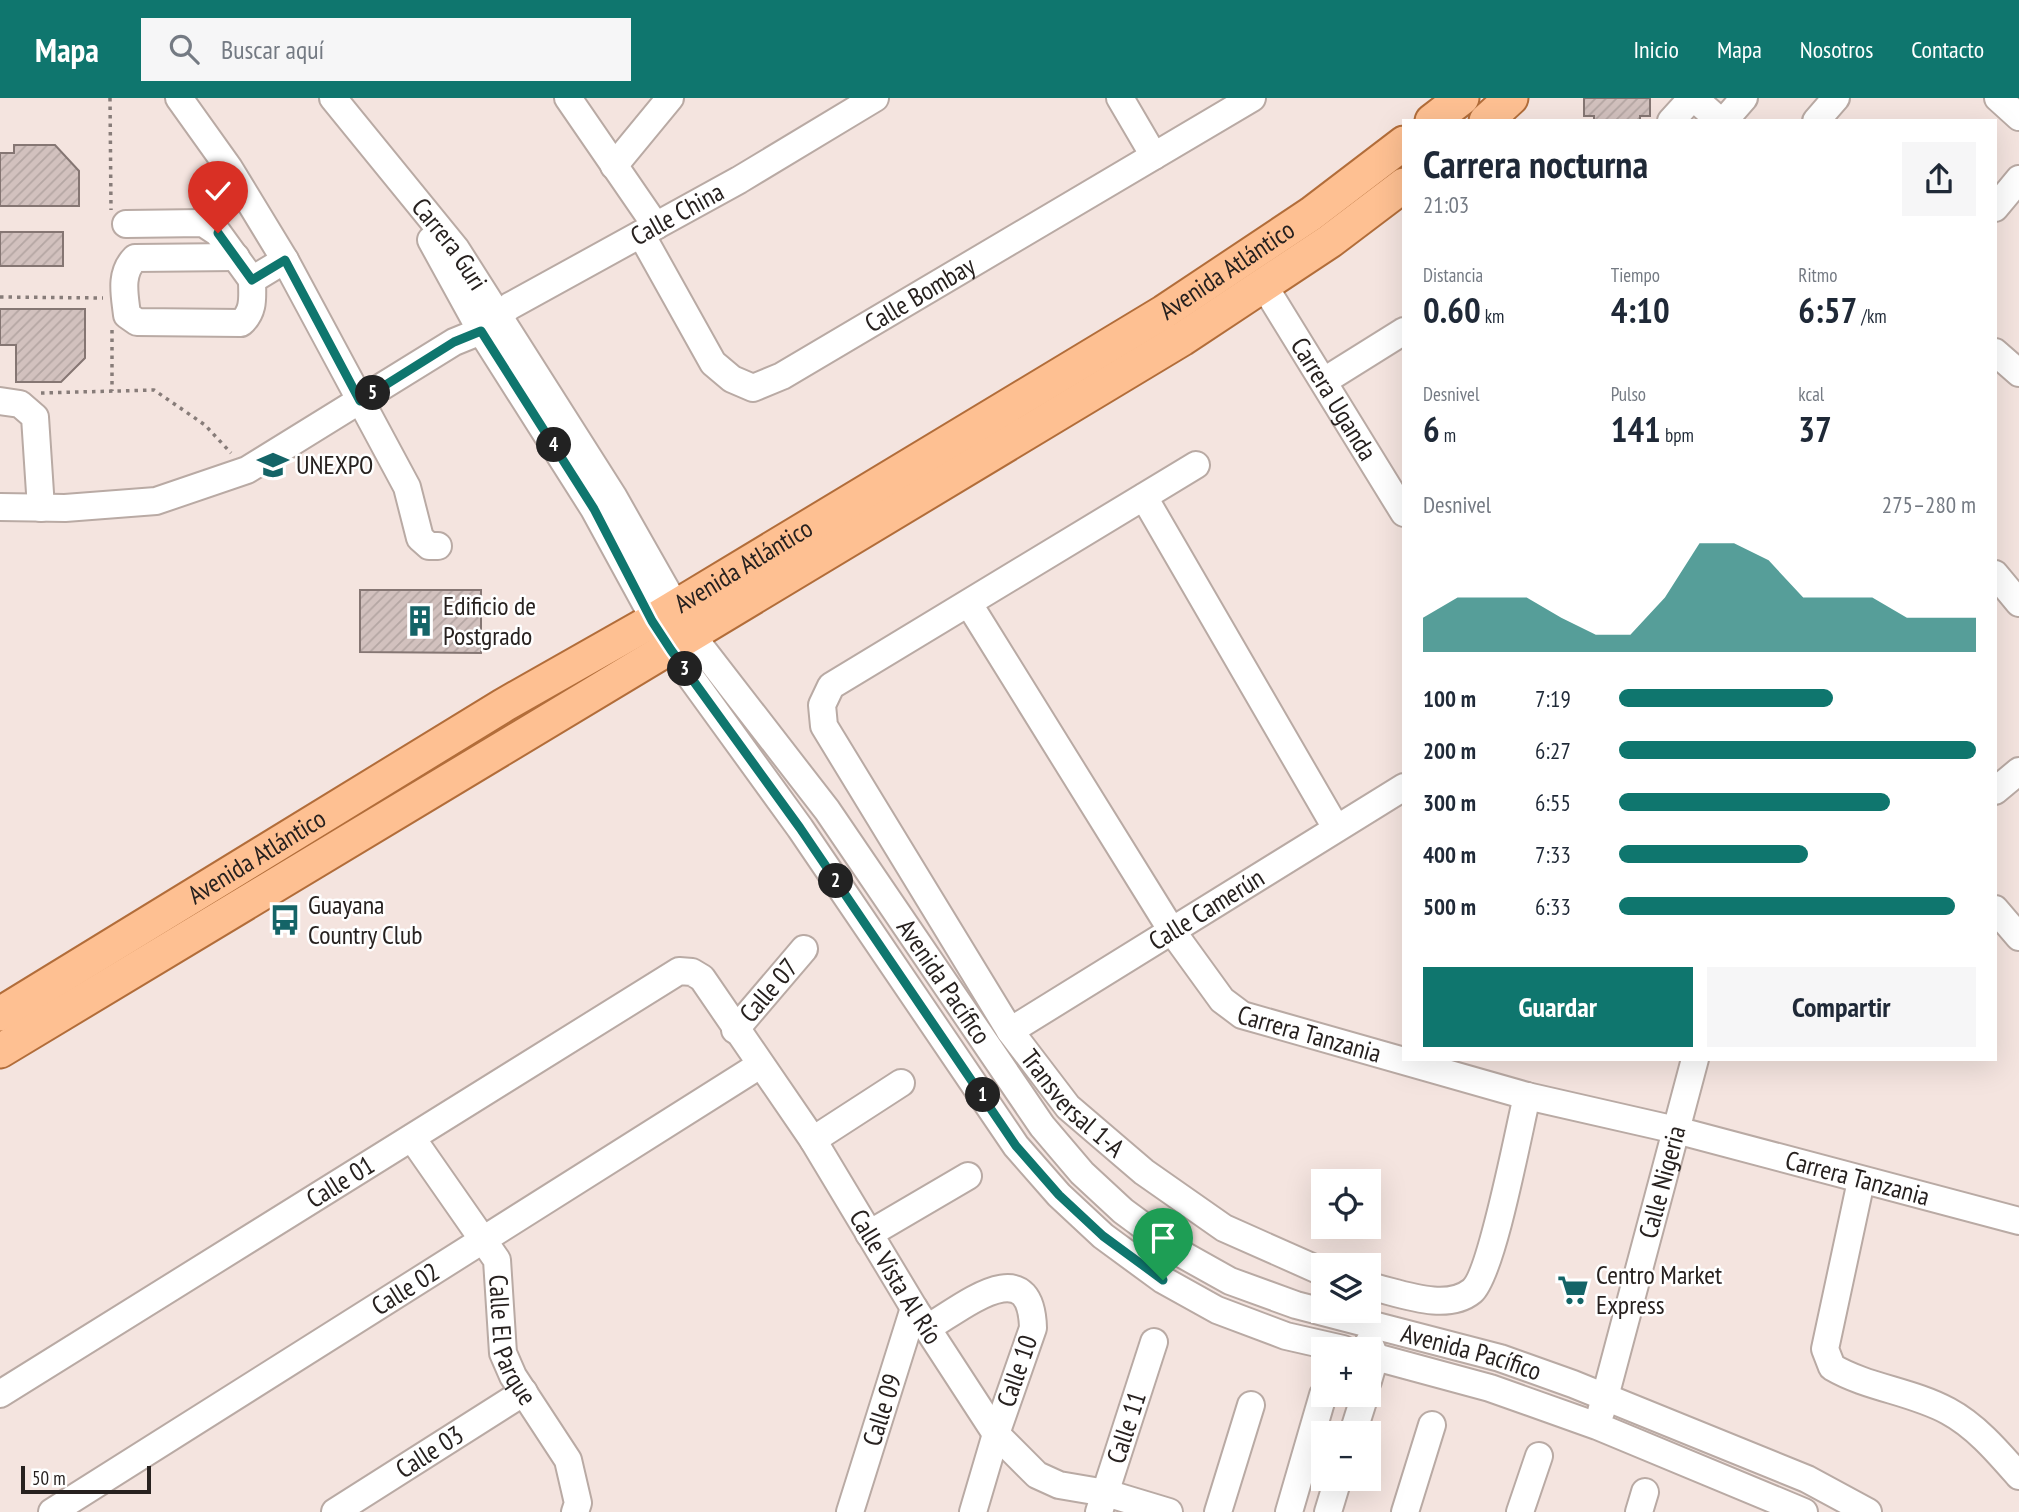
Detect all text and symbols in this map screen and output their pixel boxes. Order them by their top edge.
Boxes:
search box [141,18,631,81]
text: Mapa [35,28,99,71]
icon: search [165,30,203,68]
text: Buscar aquí [221,33,324,66]
text: Inicio [1633,34,1679,65]
text: Mapa [1717,34,1762,65]
text: Nosotros [1800,34,1873,65]
text: Contacto [1911,34,1984,65]
text: Carrera nocturna [1423,139,1648,188]
button: share [1902,142,1976,216]
pin [188,161,248,233]
icon: check [199,172,237,210]
street label: Calle China [625,175,729,252]
text: 21:03 [1423,190,1469,219]
street label: Carrera Guri [405,191,495,296]
street label: Avenida Atlántico [1153,213,1301,327]
street label: Calle Bombay [859,249,981,339]
text: Distancia [1423,263,1483,287]
text: Tiempo [1611,263,1660,287]
text: Ritmo [1798,263,1837,287]
text: 0.60 [1423,287,1481,333]
text: 4:10 [1611,287,1670,333]
text: 6:57 [1798,287,1857,333]
text: km [1481,304,1504,328]
text: /km [1857,304,1887,328]
street label: Carrera Uganda [1284,331,1385,466]
pin: 5 [356,376,390,410]
text: 5 [368,380,377,404]
text: Desnivel [1423,382,1479,406]
text: Pulso [1611,382,1646,406]
text: kcal [1798,382,1824,406]
text: 6 [1423,406,1440,452]
text: 141 [1611,406,1661,452]
text: 37 [1798,406,1832,452]
text: m [1440,423,1456,447]
text: bpm [1661,423,1694,447]
pin: 4 [536,428,572,462]
text: 4 [549,432,558,456]
school or university icon: UNEXPO [256,448,290,482]
place label: UNEXPO [296,448,373,481]
text: Desnivel [1423,490,1491,519]
text: 275–280 m [1882,490,1976,519]
street label: Avenida Atlántico [668,511,818,620]
place label: Edificio de Postgrado [443,589,536,652]
building icon: Edificio de Postgrado [403,604,437,638]
pin: 3 [668,652,702,686]
text: 3 [680,656,689,680]
text: 100 m [1423,684,1476,713]
text: 7:19 [1535,684,1571,713]
text: 200 m [1423,736,1476,765]
text: 6:27 [1535,736,1571,765]
text: 300 m [1423,788,1476,817]
text: 6:55 [1535,788,1571,817]
street label: Avenida Atlántico [181,801,331,911]
text: 400 m [1423,840,1476,869]
text: 7:33 [1535,840,1571,869]
street label: Calle Camerún [1142,861,1270,957]
pin: 2 [818,864,854,898]
text: 2 [831,868,840,892]
place label: Guayana Country Club [308,888,422,951]
text: 500 m [1423,892,1476,921]
text: 6:33 [1535,892,1571,921]
bus stop icon: Guayana Country Club [268,903,302,937]
street label: Avenida Pacífico [890,912,998,1050]
street label: Calle 07 [732,951,805,1029]
button: Guardar [1423,967,1693,1047]
button: Compartir [1707,967,1976,1047]
street label: Carrera Tanzania [1234,998,1385,1070]
street label: Transversal 1-A [1014,1042,1132,1164]
pin: 1 [965,1077,1000,1112]
text: 1 [978,1082,987,1106]
street label: Calle Nigeria [1631,1122,1693,1242]
street label: Carrera Tanzania [1782,1143,1933,1213]
street label: Calle 01 [300,1148,380,1215]
map controls [1311,1169,1381,1491]
button: locate [1311,1169,1381,1239]
street label: Calle Vista Al Río [843,1203,950,1350]
pin [1133,1208,1193,1280]
icon: arrive [1144,1219,1182,1257]
button: layers [1311,1253,1381,1323]
street label: Calle 02 [365,1255,445,1322]
place label: Centro Market Express [1596,1258,1722,1321]
supermarket icon: Centro Market Express [1556,1273,1590,1307]
street label: Calle El Parque [482,1274,544,1411]
street label: Avenida Pacífico [1398,1316,1546,1387]
street label: Calle 10 [989,1331,1044,1411]
button: + [1311,1337,1381,1407]
street label: Calle 09 [855,1370,908,1450]
street label: Calle 11 [1099,1387,1153,1467]
street label: Calle 03 [389,1418,469,1485]
button: − [1311,1421,1381,1491]
scale bar [21,1463,150,1495]
text: 50 m [32,1466,66,1490]

